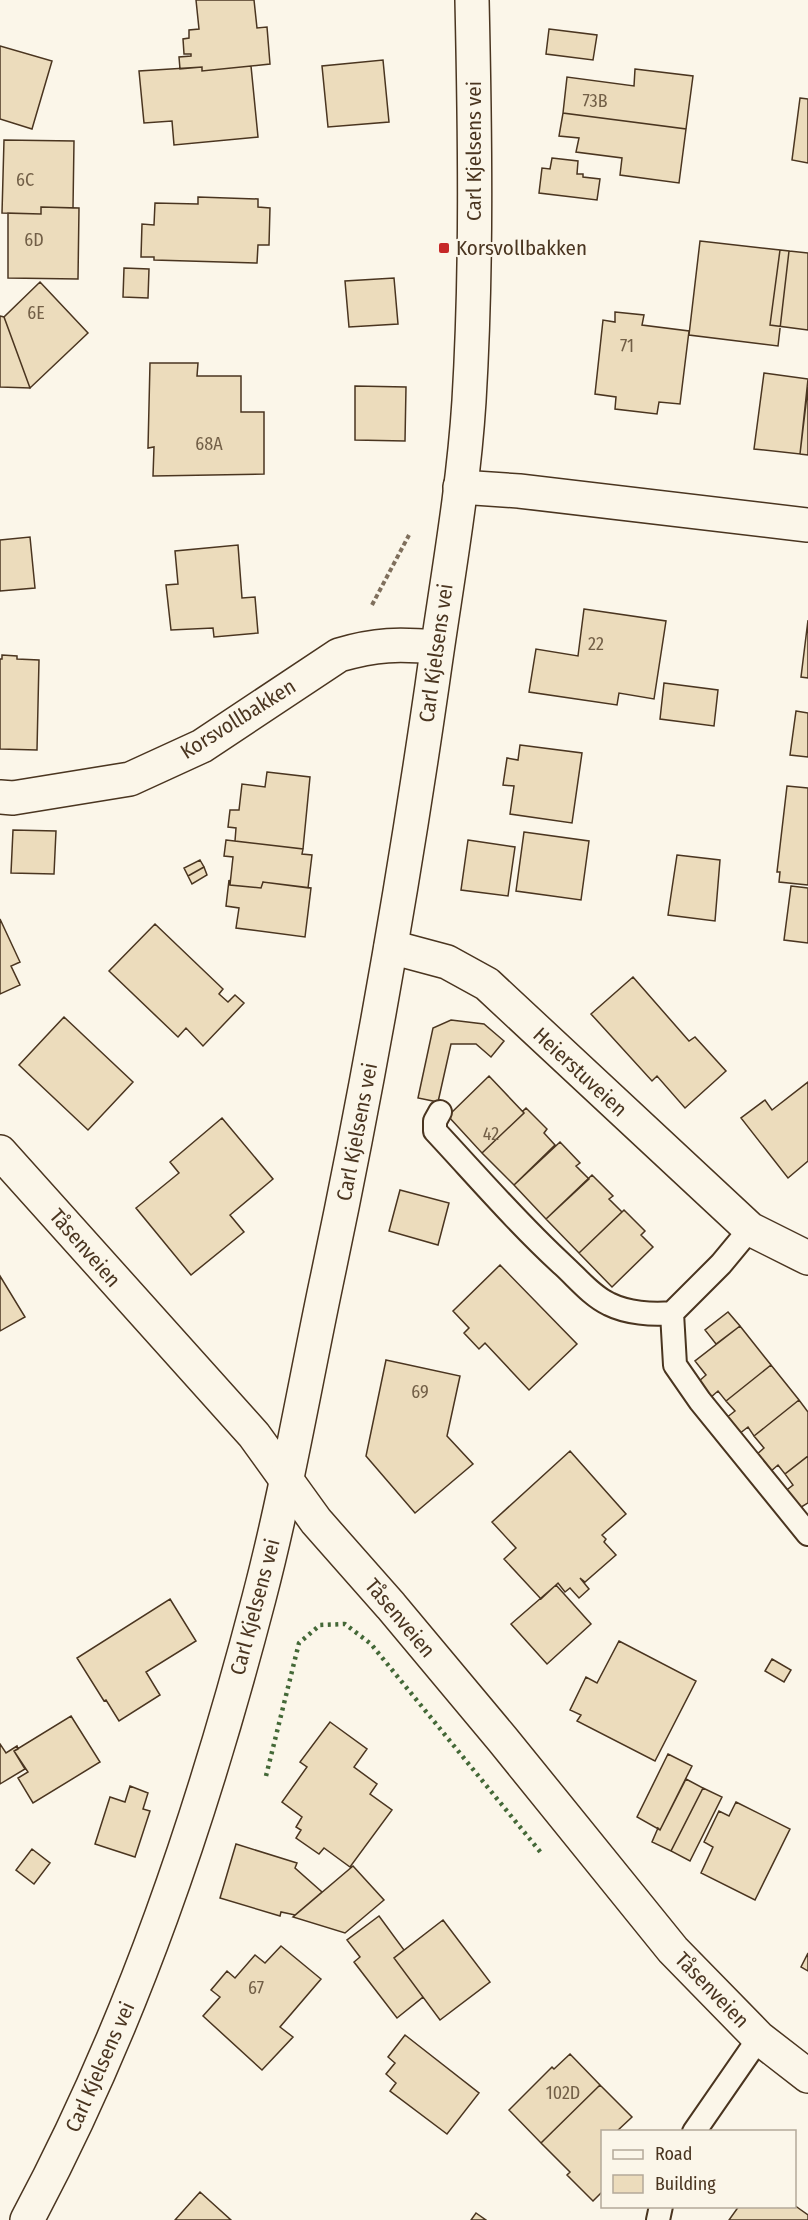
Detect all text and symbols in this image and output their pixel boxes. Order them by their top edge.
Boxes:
street label: Carl Kjelsens vei [461,81,487,221]
house number: 73B [582,90,608,112]
house number: 6C [16,169,34,191]
house number: 6D [24,229,44,251]
place label: Korsvollbakken [456,235,587,261]
marker: Korsvollbakken [437,241,451,255]
house number: 6E [27,302,45,324]
house number: 71 [620,335,634,357]
house number: 68A [195,433,223,455]
street label: Carl Kjelsens vei [413,582,459,724]
house number: 22 [588,633,604,655]
street label: Korsvollbakken [176,673,300,765]
street label: Heierstuveien [528,1022,632,1122]
street label: Carl Kjelsens vei [331,1061,383,1203]
house number: 42 [483,1123,499,1145]
street label: Tåsenveien [44,1203,126,1293]
house number: 69 [411,1381,429,1403]
street label: Carl Kjelsens vei [224,1536,286,1678]
street label: Tåsenveien [359,1573,441,1663]
street label: Tåsenveien [669,1947,755,2033]
house number: 67 [248,1977,264,1999]
street label: Carl Kjelsens vei [60,1998,140,2136]
house number: 102D [546,2082,580,2104]
legend [601,2130,796,2208]
text: Road [655,2143,692,2165]
text: Building [655,2173,716,2195]

